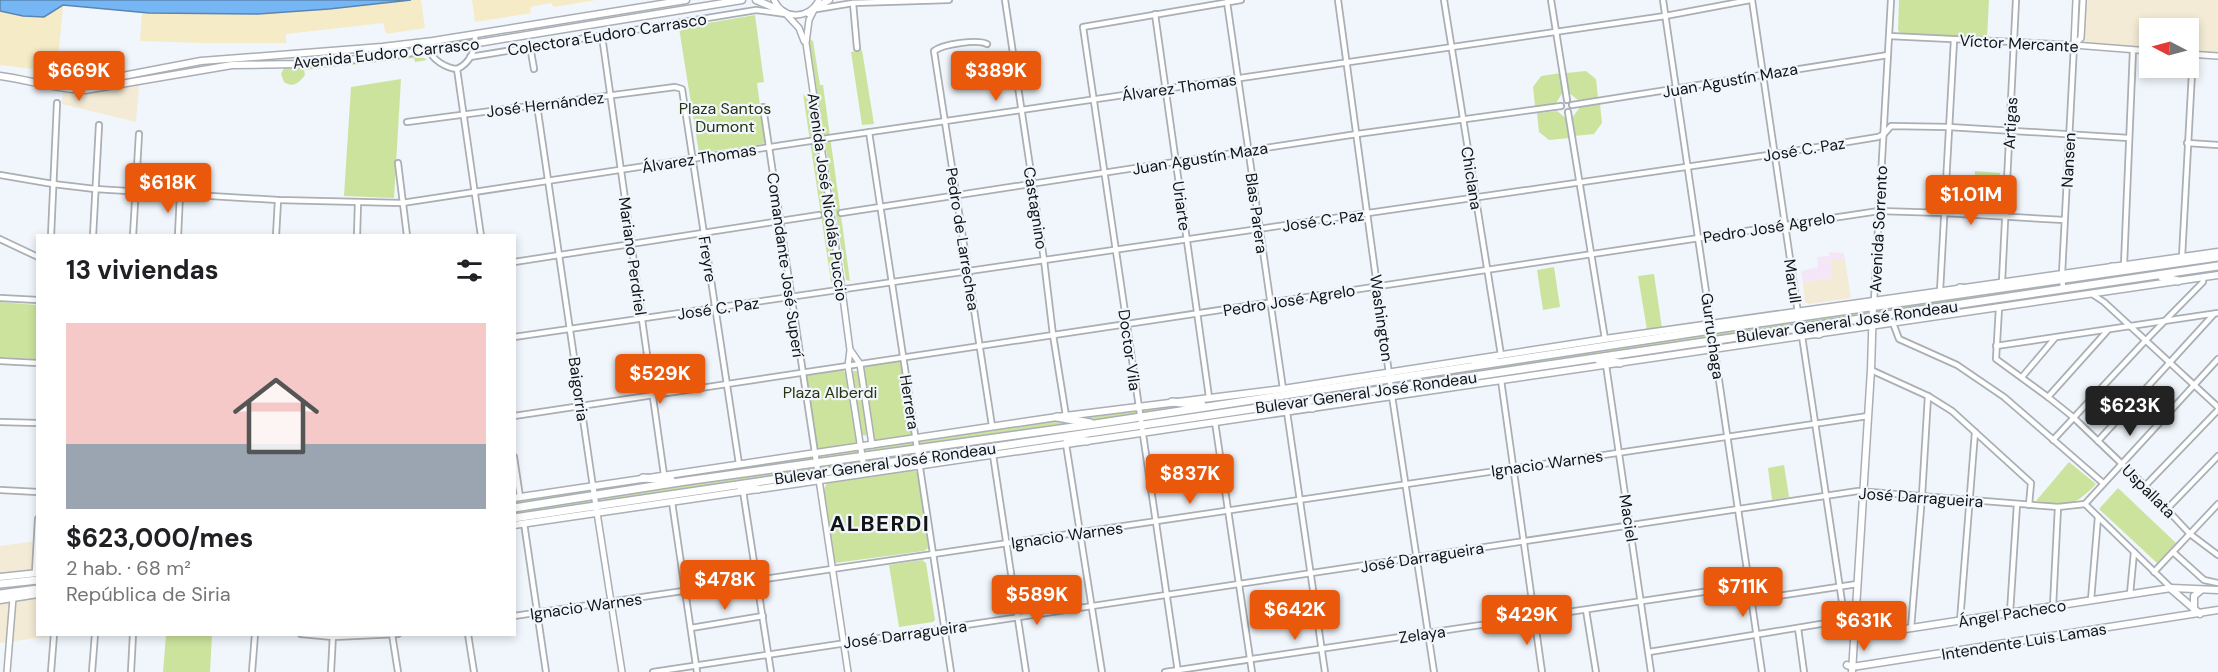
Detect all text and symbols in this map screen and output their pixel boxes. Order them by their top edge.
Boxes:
street label: Colectora Eudoro Carrasco [506,8,708,61]
north arrow [2139,18,2199,78]
map controls [2139,18,2199,78]
street label: Víctor Mercante [1959,30,2079,57]
street label: Avenida Eudoro Carrasco [292,33,480,74]
pin: $669K [37,51,121,102]
pin: $389K [954,51,1038,102]
text: $669K [48,57,110,83]
text: $389K [965,57,1027,83]
street label: Juan Agustín Maza [1661,58,1799,103]
street label: Álvarez Thomas [1120,69,1238,106]
street label: José Hernández [485,87,605,122]
street label: Avenida José Nicolás Puccio [802,92,853,303]
street label: Artigas [1999,96,2022,150]
park label: Plaza Santos Dumont [679,98,771,137]
street label: Nansen [2057,132,2080,188]
street label: José C. Paz [1762,133,1847,166]
street label: Juan Agustín Maza [1131,137,1269,180]
street label: Álvarez Thomas [640,139,758,178]
street label: Chiclana [1456,145,1487,211]
pin: $618K [126,163,210,214]
street label: Castagnino [1019,165,1052,251]
street label: Avenida Sorrento [1865,165,1892,293]
street label: Pedro de Larrechea [941,166,984,312]
text: $618K [139,169,197,195]
street label: Comandante José Superí [762,171,809,359]
street label: Blas Parera [1240,171,1273,255]
pin: $1.01M [1922,175,2020,226]
street label: Uriarte [1168,180,1195,232]
text: $1.01M [1940,181,2002,207]
street label: Mariano Perdriel [614,195,651,317]
street label: José C. Paz [1281,204,1365,237]
street label: Pedro José Agrelo [1702,207,1837,248]
street label: Freyre [693,234,722,284]
text: 13 viviendas [66,253,219,287]
icon: filters [453,254,486,287]
street label: Marull [1779,258,1806,305]
street label: Washington [1365,273,1398,363]
street label: Pedro José Agrelo [1222,280,1357,321]
street label: José C. Paz [676,292,760,325]
street label: Gurruchaga [1696,292,1729,381]
street label: Bulevar General José Rondeau [1735,296,1959,347]
street label: Doctor Vila [1113,308,1146,392]
pin: $529K [618,354,702,405]
street label: Baigorria [564,356,593,423]
text: $529K [629,360,691,386]
icon: home [222,362,330,470]
street label: Bulevar General José Rondeau [1254,367,1478,418]
street label: Herrera [895,373,924,431]
park label: Plaza Alberdi [783,382,877,403]
pin: $623K [2088,386,2172,437]
text: $623K [2099,392,2161,418]
street label: Bulevar General José Rondeau [773,438,997,489]
street label: Ignacio Warnes [1490,445,1604,482]
pin: $837K [1148,454,1232,505]
text: $837K [1160,460,1220,486]
street label: Uspallata [2117,460,2180,523]
street label: José Darragueira [1858,483,1984,512]
street label: Maciel [1614,493,1643,543]
district label: ALBERDI [830,509,930,538]
street label: Ignacio Warnes [1010,517,1124,554]
text: $623,000/mes [66,521,253,555]
street label: José Darragueira [1359,537,1485,578]
text: 2 hab. · 68 m² [66,555,191,581]
pin: $478K [683,560,767,611]
text: $478K [694,566,756,592]
pin: $711K [1701,567,1785,618]
text: $711K [1718,573,1768,599]
pin: $589K [995,575,1079,626]
text: República de Siria [66,581,231,607]
text: $589K [1006,581,1068,607]
street label: Ignacio Warnes [529,588,643,625]
pin: $642K [1253,590,1337,641]
pin: $429K [1485,595,1569,646]
street label: Ángel Pacheco [1957,595,2068,632]
text: $642K [1264,596,1326,622]
text: $429K [1496,601,1558,627]
pin: $631K [1822,601,1906,652]
text: $631K [1835,607,1893,633]
street label: José Darragueira [842,615,968,654]
street label: Intendente Luis Lamas [1940,618,2108,665]
street label: Zelaya [1397,621,1447,648]

